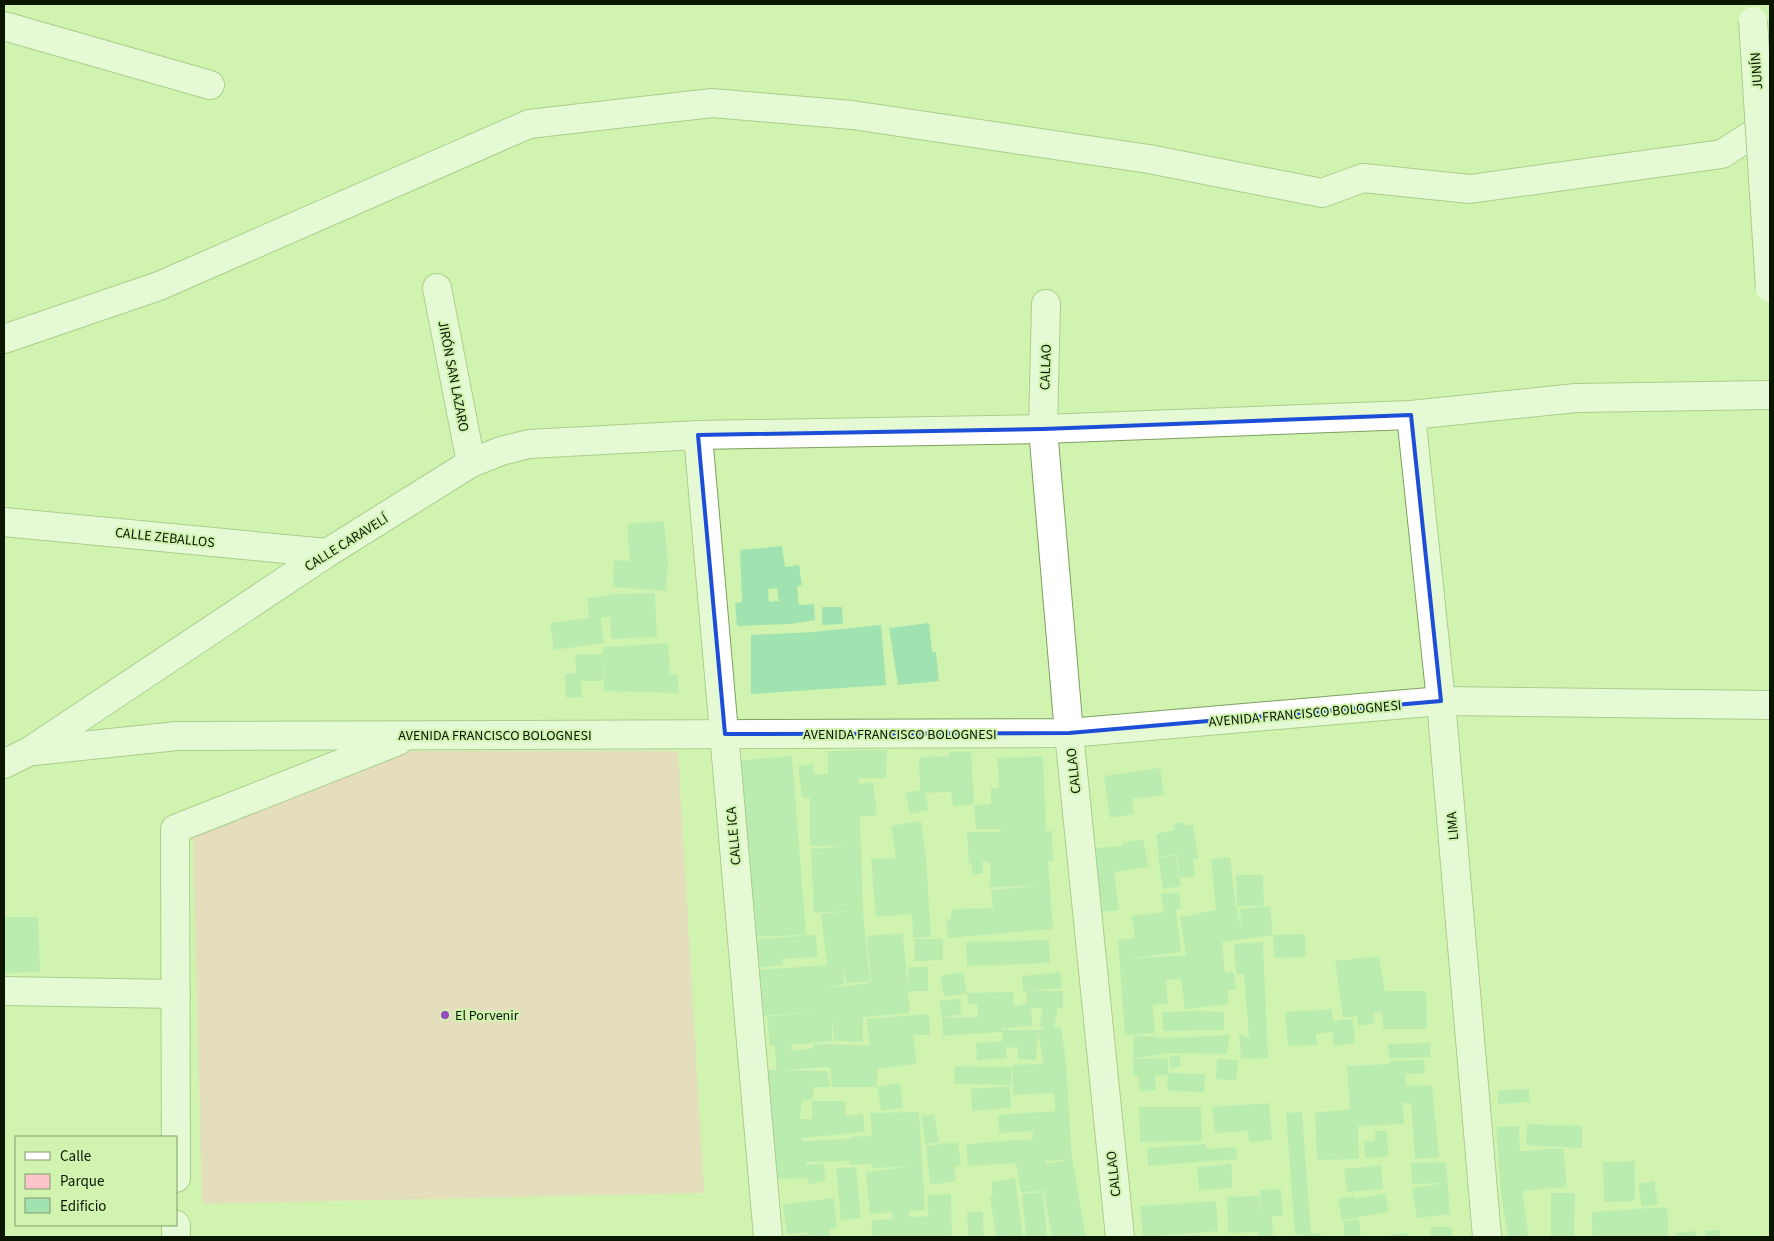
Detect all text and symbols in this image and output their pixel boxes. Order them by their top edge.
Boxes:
street label: JUNÍN [1746,52,1768,90]
street label: JIRÓN SAN LAZARO [432,319,474,434]
street label: CALLAO [1035,344,1057,390]
street label: CALLE CARAVELÍ [301,508,393,577]
street label: CALLE ZEBALLOS [114,523,216,553]
street label: AVENIDA FRANCISCO BOLOGNESI [1208,696,1402,732]
street label: AVENIDA FRANCISCO BOLOGNESI [803,725,997,745]
street label: AVENIDA FRANCISCO BOLOGNESI [398,726,592,746]
street label: CALLAO [1062,747,1086,795]
street label: CALLE ICA [721,805,747,866]
street label: LIMA [1442,811,1464,841]
place label: El Porvenir [455,1006,519,1026]
marker: El Porvenir [439,1009,451,1021]
legend [15,1136,178,1226]
text: Calle [60,1146,91,1167]
street label: CALLAO [1102,1150,1126,1198]
text: Parque [60,1171,104,1192]
text: Edificio [60,1196,107,1217]

